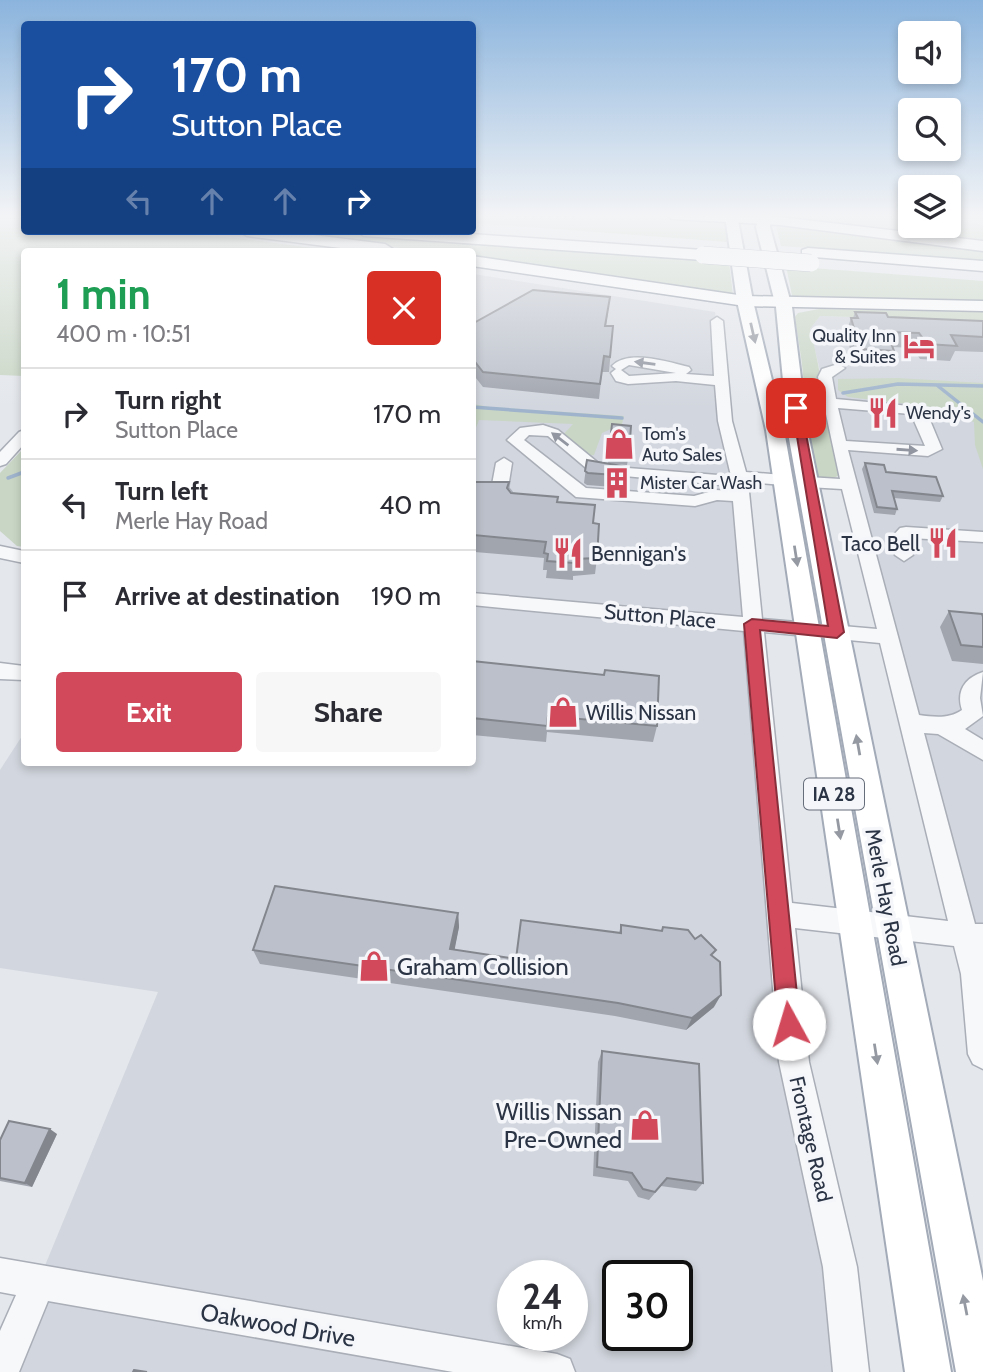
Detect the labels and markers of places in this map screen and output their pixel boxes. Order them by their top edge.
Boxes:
place label: Quality Inn & Suites [812,325,896,368]
hotel icon: Quality Inn & Suites [902,329,936,363]
pin [766,378,826,438]
restaurant icon: Wendy's [866,396,900,430]
place label: Wendy's [906,402,971,424]
place label: Tom's Auto Sales [642,423,722,466]
shop icon: Tom's Auto Sales [602,427,636,461]
building icon: Mister Car Wash [600,466,634,500]
place label: Mister Car Wash [640,472,762,494]
restaurant icon: Taco Bell [926,526,960,560]
place label: Taco Bell [841,531,920,556]
restaurant icon: Bennigan's [551,536,585,570]
place label: Bennigan's [591,541,686,566]
shop icon: Willis Nissan [546,695,580,729]
place label: Willis Nissan [586,700,696,725]
shop icon: Graham Collision [357,949,391,983]
place label: Graham Collision [397,952,569,981]
place label: Willis Nissan Pre-Owned [496,1097,622,1154]
shop icon: Willis Nissan Pre-Owned [628,1108,662,1142]

